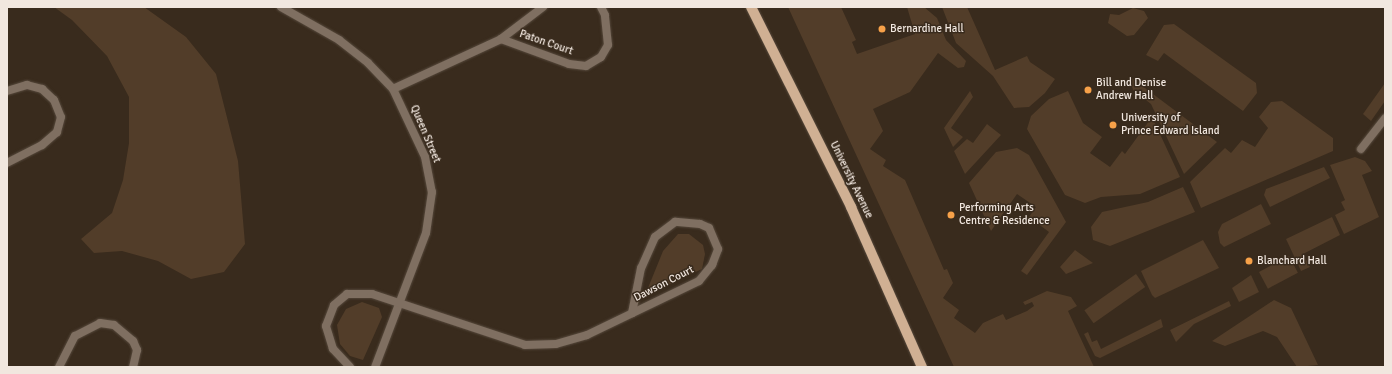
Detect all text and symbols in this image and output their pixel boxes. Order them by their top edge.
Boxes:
place label: Bernardine Hall [890,22,964,36]
marker: Bernardine Hall [877,24,887,34]
street label: Paton Court [517,28,575,58]
place label: Bill and Denise Andrew Hall [1096,77,1166,103]
marker: Bill and Denise Andrew Hall [1083,85,1093,95]
street label: Queen Street [407,103,443,165]
place label: University of Prince Edward Island [1121,112,1220,138]
marker: University of Prince Edward Island [1108,120,1118,130]
street label: University Avenue [827,139,875,221]
place label: Performing Arts Centre & Residence [959,202,1050,228]
marker: Performing Arts Centre & Residence [946,210,956,220]
place label: Blanchard Hall [1257,254,1327,268]
marker: Blanchard Hall [1244,256,1254,266]
street label: Dawson Court [632,263,696,305]

